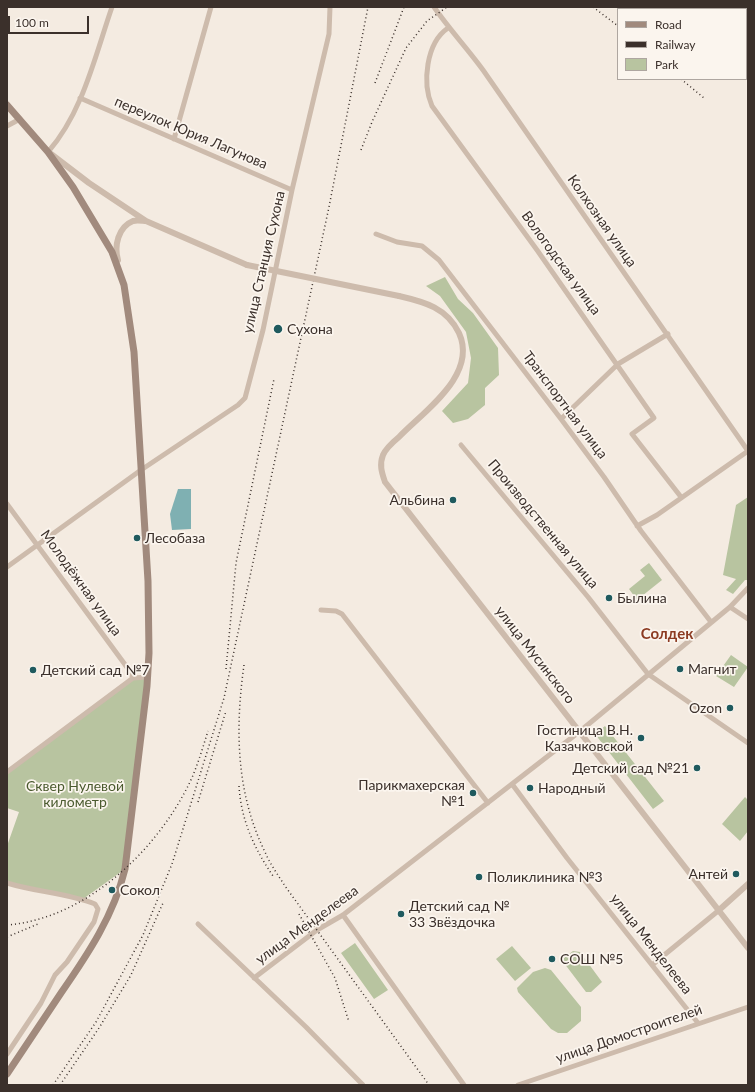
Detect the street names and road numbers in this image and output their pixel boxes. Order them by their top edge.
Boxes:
street label: переулок Юрия Лагунова [112,93,270,173]
street label: Колхозная улица [564,172,640,270]
street label: улица Станция Сухона [239,189,289,335]
street label: Вологодская улица [518,208,604,318]
street label: Транспортная улица [519,348,611,462]
street label: Производственная улица [484,456,602,592]
street label: Молодёжная улица [37,527,125,639]
street label: улица Мусинского [492,603,578,707]
street label: улица Менделеева [252,882,362,968]
street label: улица Менделеева [607,890,695,998]
street label: улица Домостроителей [554,1001,704,1067]

